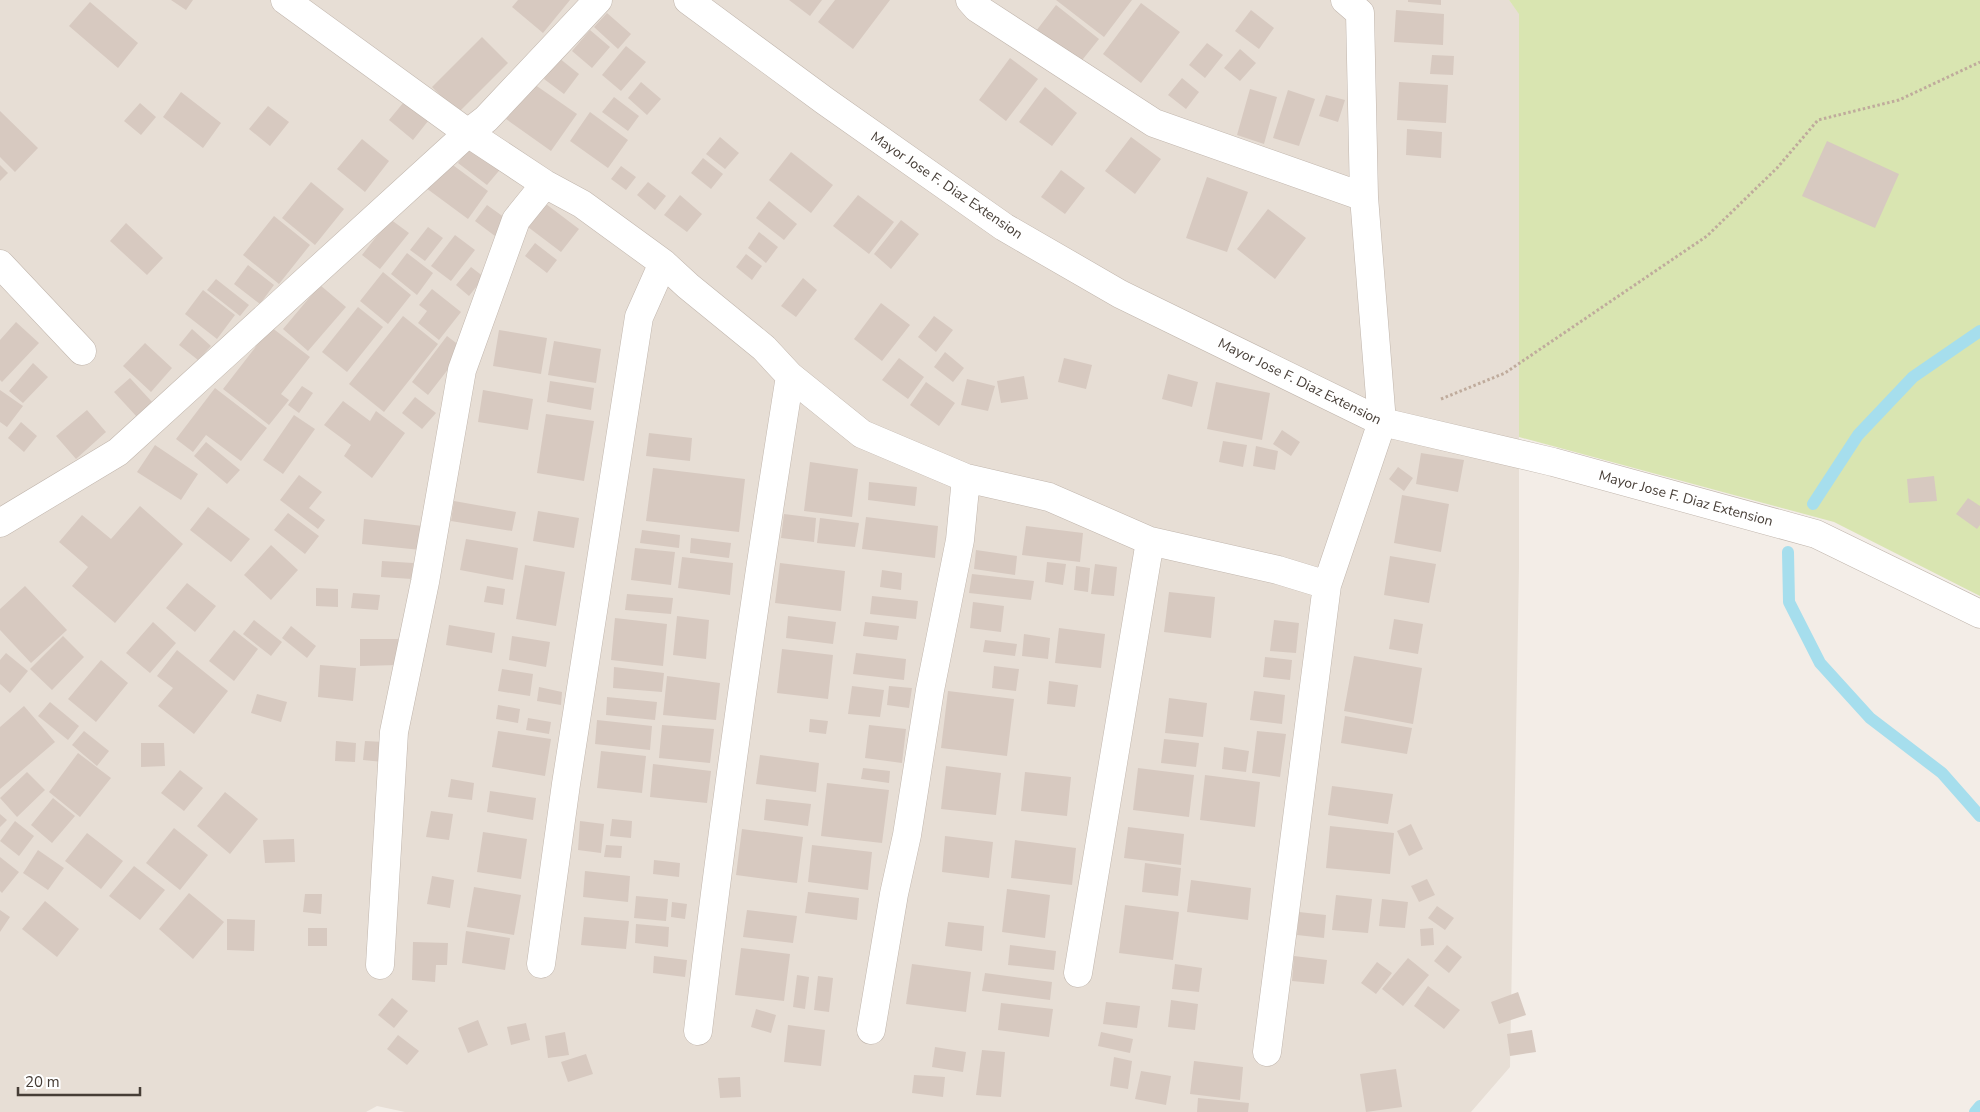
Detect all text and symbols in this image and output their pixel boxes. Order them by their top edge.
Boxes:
street label: Mayor Jose F. Diaz Extension [867,127,1026,244]
street label: Mayor Jose F. Diaz Extension [1215,334,1385,429]
street label: Mayor Jose F. Diaz Extension [1597,466,1775,531]
scale bar [18,1064,140,1096]
text: 20 m [25,1072,60,1092]

